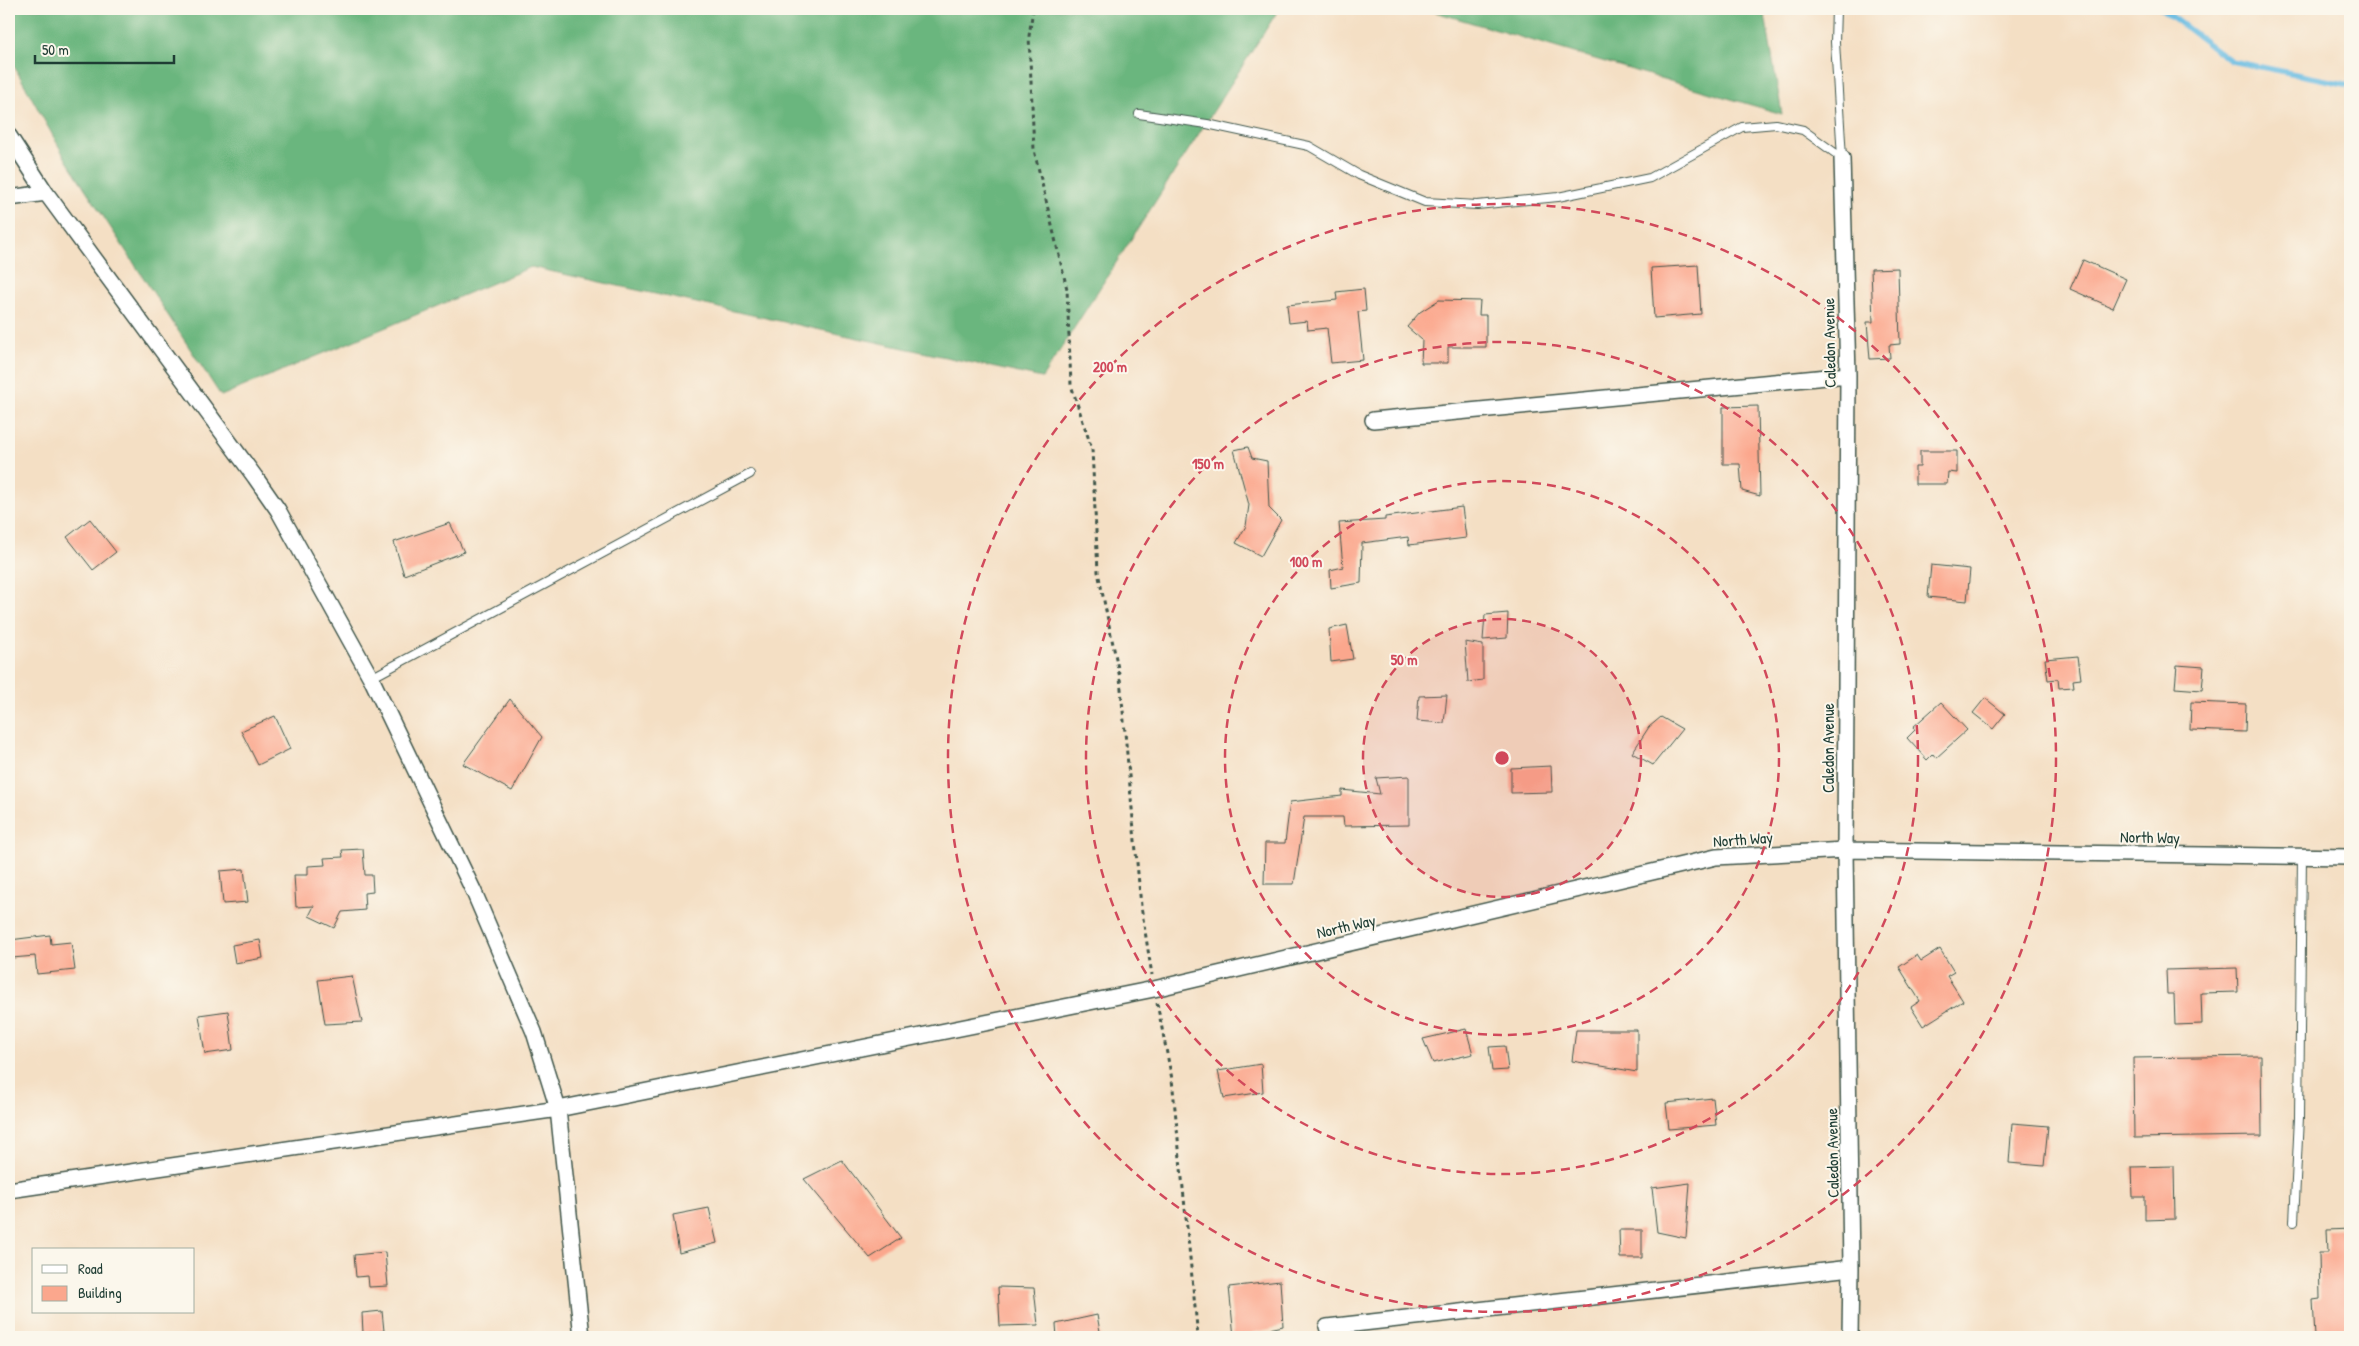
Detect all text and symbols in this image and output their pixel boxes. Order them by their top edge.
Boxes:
scale bar [35,32,174,64]
text: 50 m [42,39,69,60]
street label: Caledon Avenue [1817,297,1841,388]
text: 200 m [1093,356,1127,377]
text: 150 m [1192,453,1224,474]
text: 100 m [1290,551,1322,572]
text: 50 m [1391,649,1417,670]
street label: Caledon Avenue [1817,702,1839,793]
centre of rings [1493,749,1511,767]
street label: North Way [2120,825,2180,849]
street label: North Way [1712,826,1774,852]
street label: North Way [1314,908,1378,943]
street label: Caledon Avenue [1820,1107,1844,1198]
legend [32,1248,195,1314]
text: Road [78,1258,103,1279]
text: Building [78,1282,122,1303]

